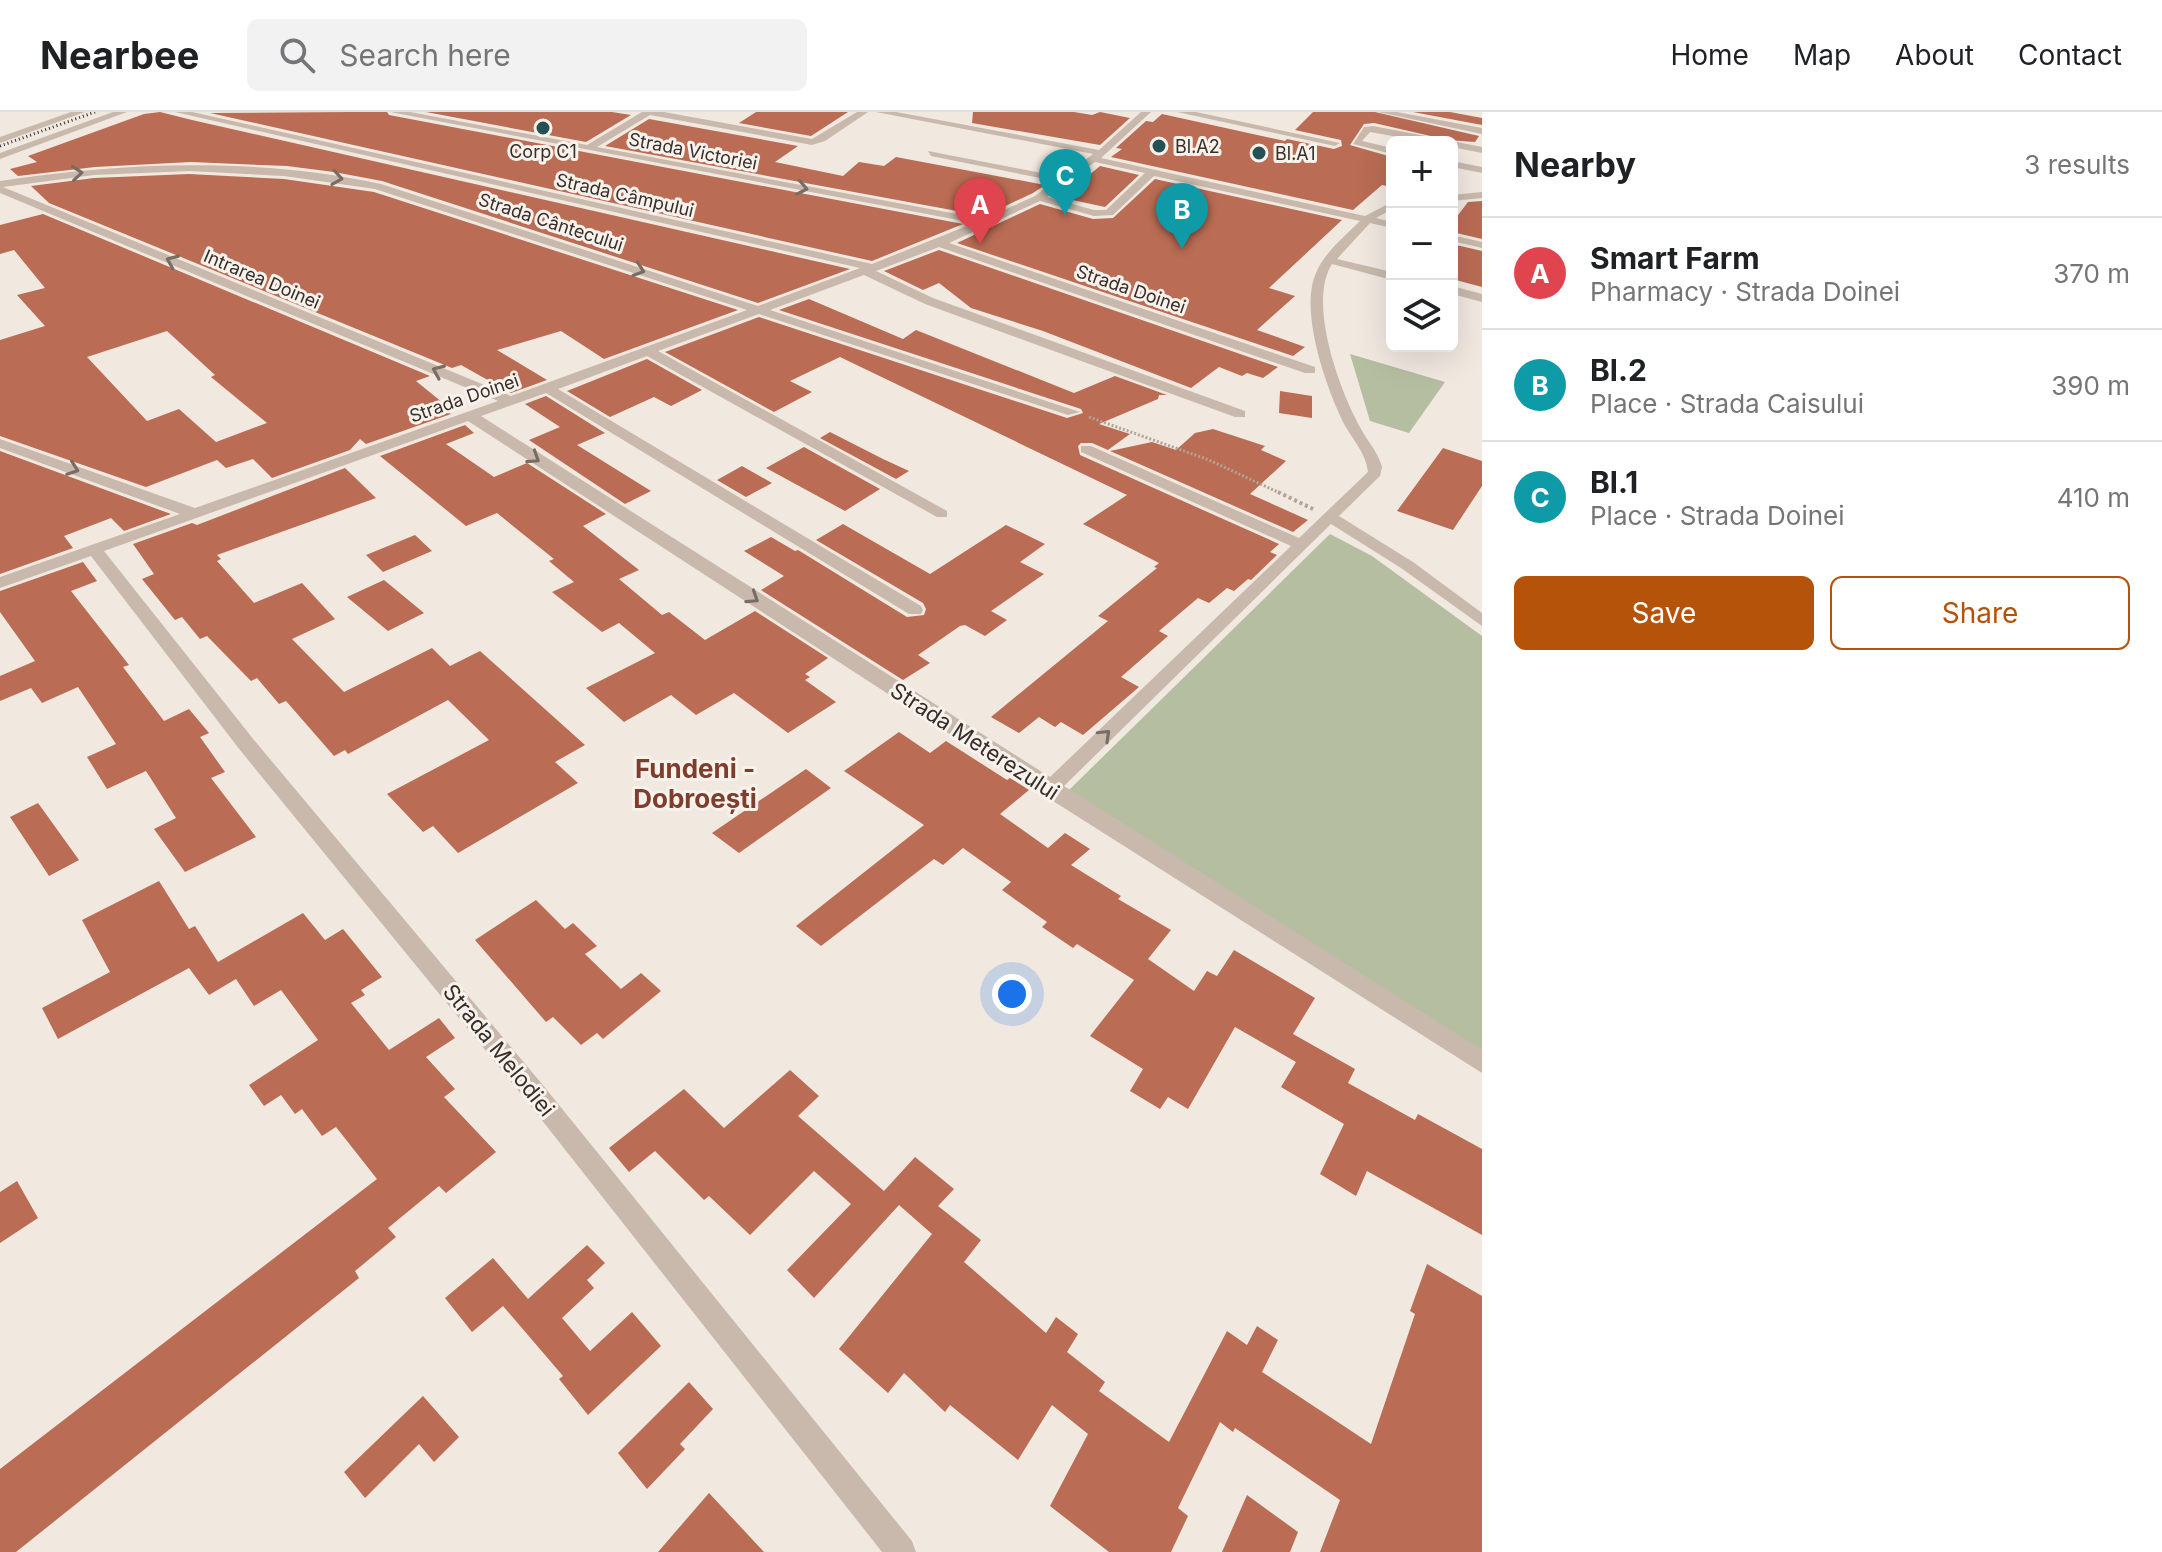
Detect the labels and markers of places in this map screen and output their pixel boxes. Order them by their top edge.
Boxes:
marker: Corp C1 [534,119,552,137]
place label: Bl.A2 [1175,136,1220,157]
marker: Bl.A2 [1150,137,1168,155]
place label: Corp C1 [509,141,577,162]
place label: Bl.A1 [1275,143,1315,164]
marker: Bl.A1 [1250,144,1268,162]
pin: C [1039,149,1091,215]
pin: A [954,178,1006,244]
pin: B [1156,183,1208,249]

